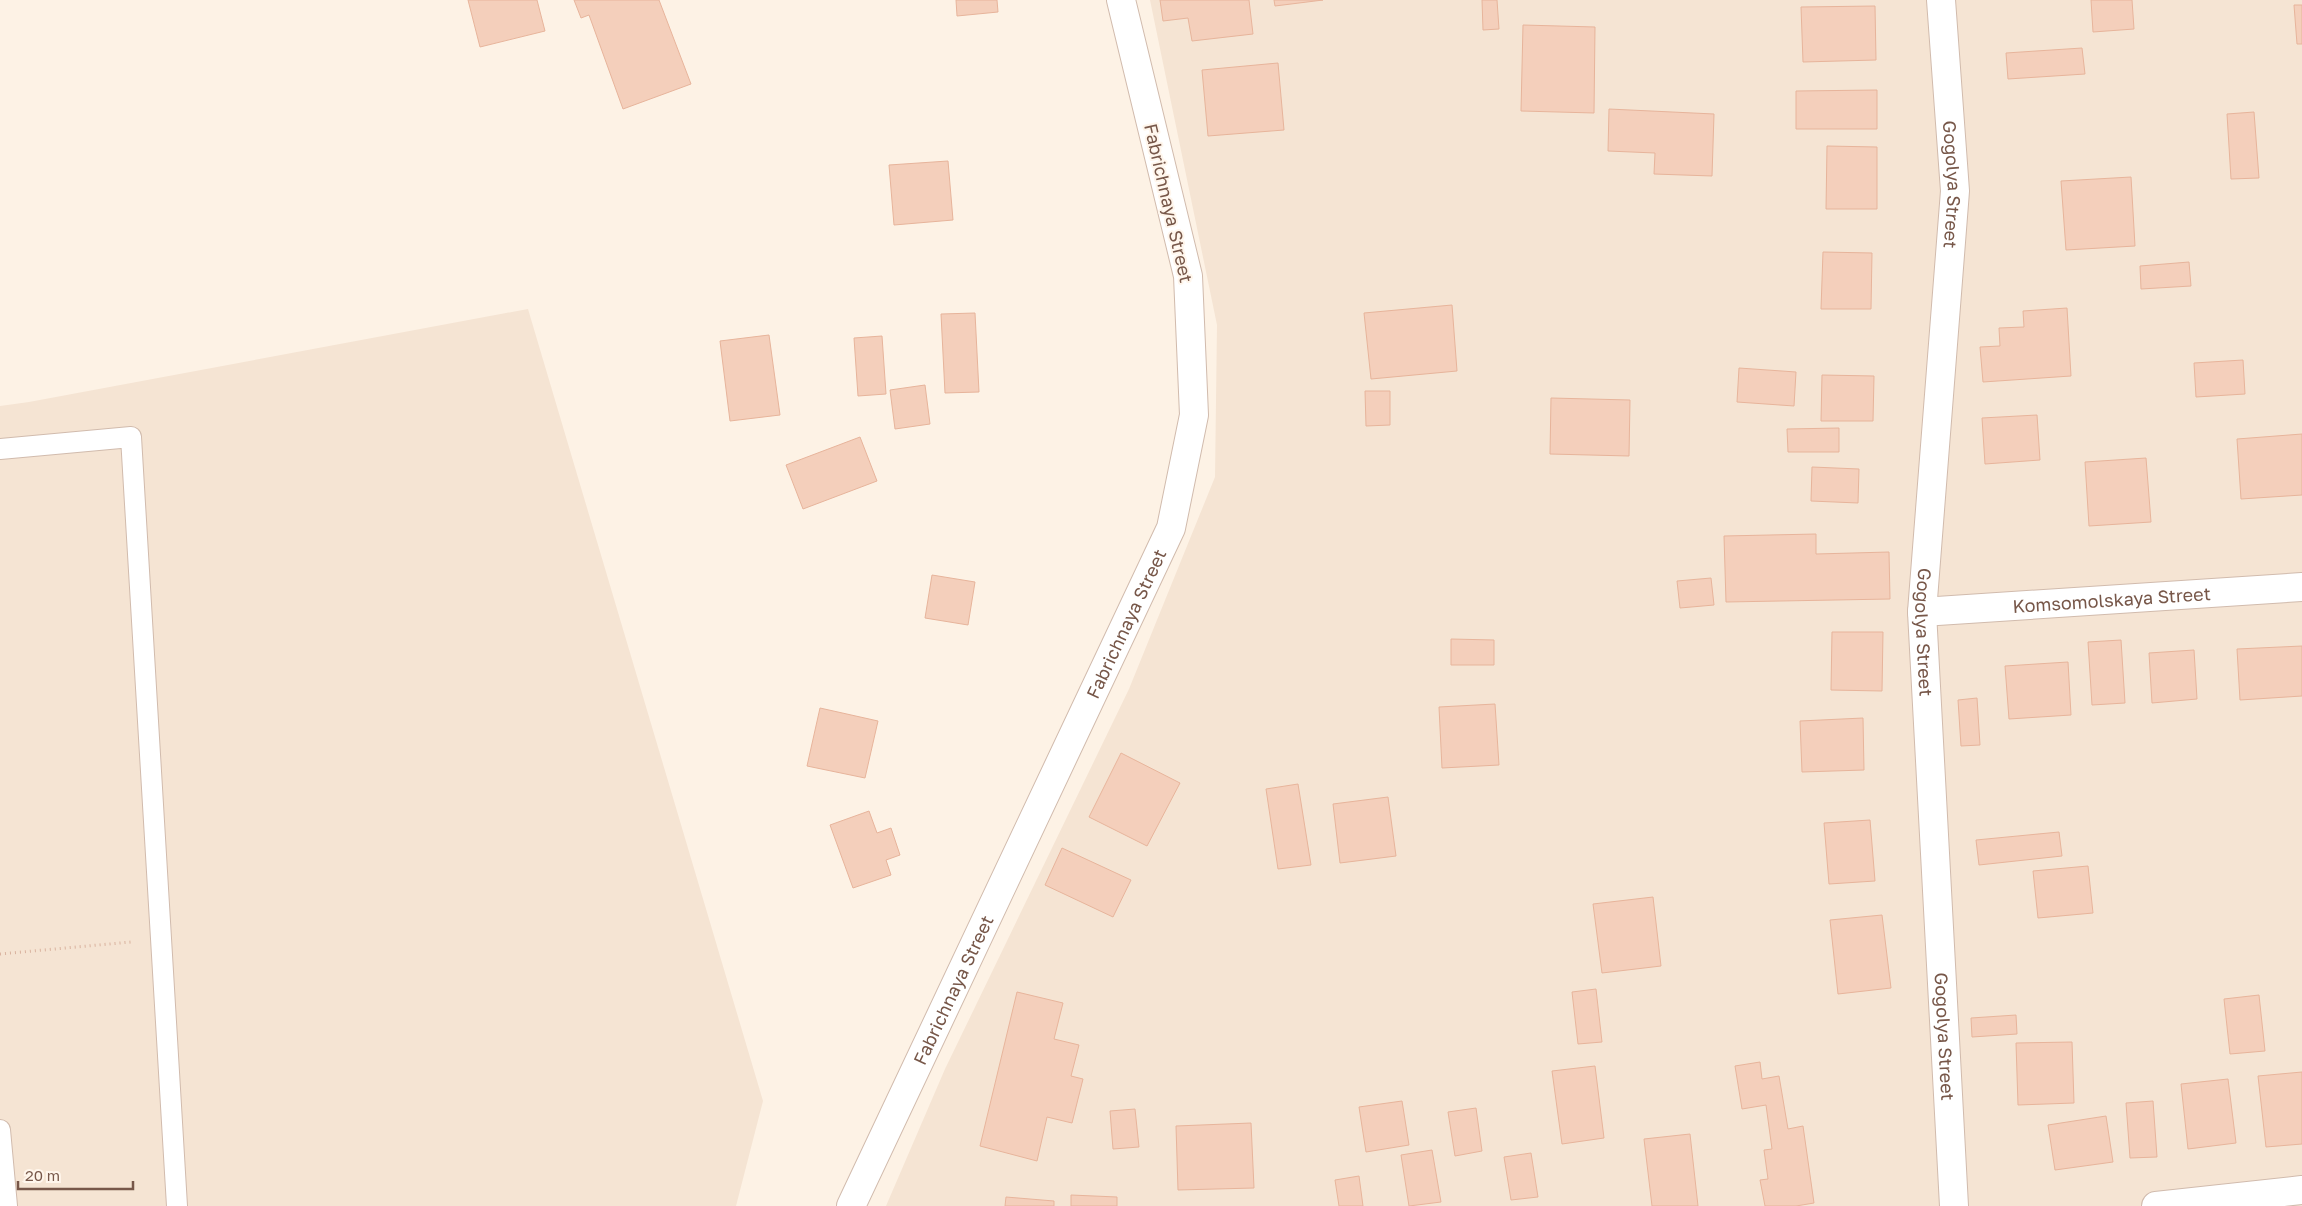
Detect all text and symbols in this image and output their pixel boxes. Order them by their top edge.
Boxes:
street label: Gogolya Street [1939,120,1966,249]
street label: Fabrichnaya Street [1140,121,1198,285]
street label: Fabrichnaya Street [1081,545,1171,702]
street label: Gogolya Street [1911,567,1938,697]
street label: Komsomolskaya Street [2012,582,2211,617]
street label: Fabrichnaya Street [908,912,998,1068]
street label: Gogolya Street [1930,972,1959,1101]
scale bar [18,1158,132,1190]
text: 20 m [25,1166,60,1184]

